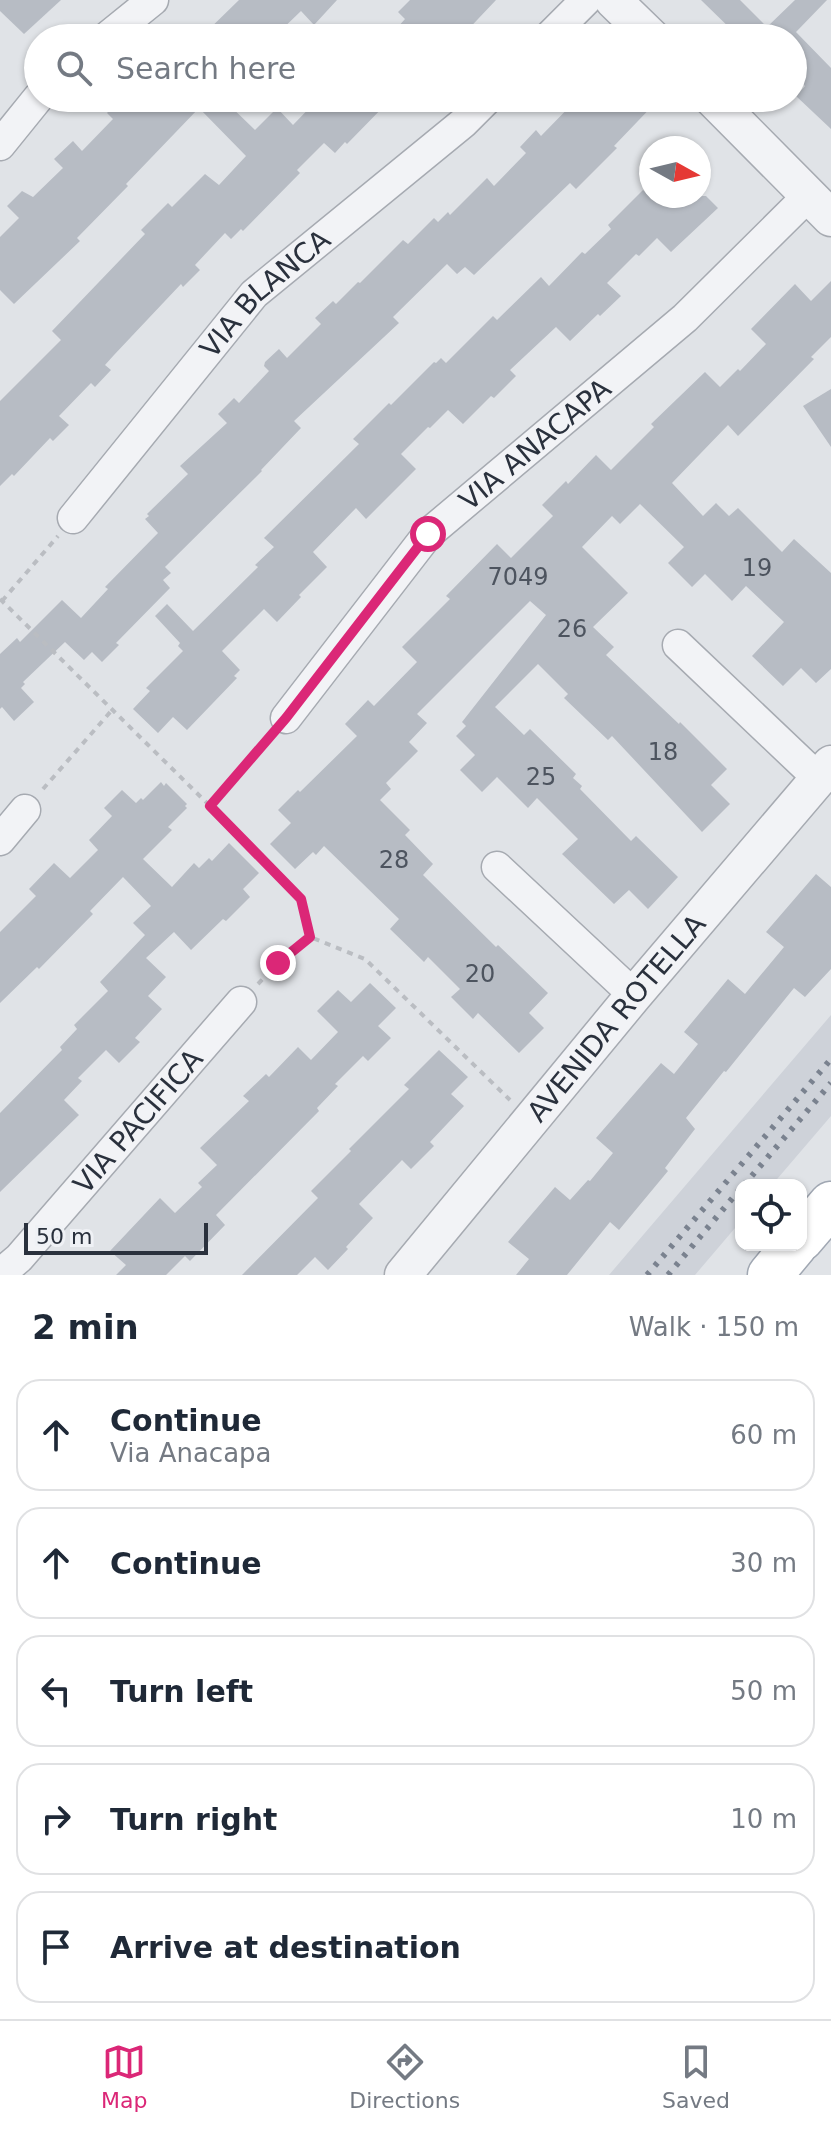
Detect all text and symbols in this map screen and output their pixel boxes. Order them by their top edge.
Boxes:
search box [24,24,807,112]
icon: search [52,46,96,90]
text: Search here [116,51,296,86]
north arrow [639,136,711,208]
street label: VIA BLANCA [193,222,336,364]
street label: VIA ANACAPA [453,371,617,517]
route start [410,516,446,552]
house number: 19 [742,554,772,582]
house number: 7049 [487,563,549,591]
house number: 26 [557,615,587,643]
house number: 18 [648,738,678,766]
house number: 25 [526,763,556,791]
house number: 28 [379,846,409,874]
street label: AVENIDA ROTELLA [520,907,712,1128]
route end [260,945,296,981]
house number: 20 [465,960,495,988]
street label: VIA PACIFICA [66,1042,209,1200]
map controls [735,1179,807,1251]
button: locate [735,1179,807,1251]
scale bar [24,1219,208,1255]
text: 50 m [36,1224,92,1249]
text: 2 min [32,1307,139,1347]
text: Walk · 150 m [629,1312,799,1342]
text: Continue [110,1403,262,1438]
icon: ahead [34,1413,78,1457]
text: 60 m [730,1420,797,1450]
text: Via Anacapa [110,1438,272,1468]
icon: ahead [34,1541,78,1585]
text: Continue [110,1546,262,1581]
text: 30 m [730,1548,797,1578]
icon: left [34,1669,78,1713]
text: Turn left [110,1674,253,1709]
text: 50 m [730,1676,797,1706]
icon: right [34,1797,78,1841]
text: Turn right [110,1802,277,1837]
text: 10 m [730,1804,797,1834]
icon: arrive [34,1925,78,1969]
text: Arrive at destination [110,1930,461,1965]
tab: Map [101,2040,147,2113]
tab: Directions [349,2040,460,2113]
tab: Saved [662,2040,730,2113]

